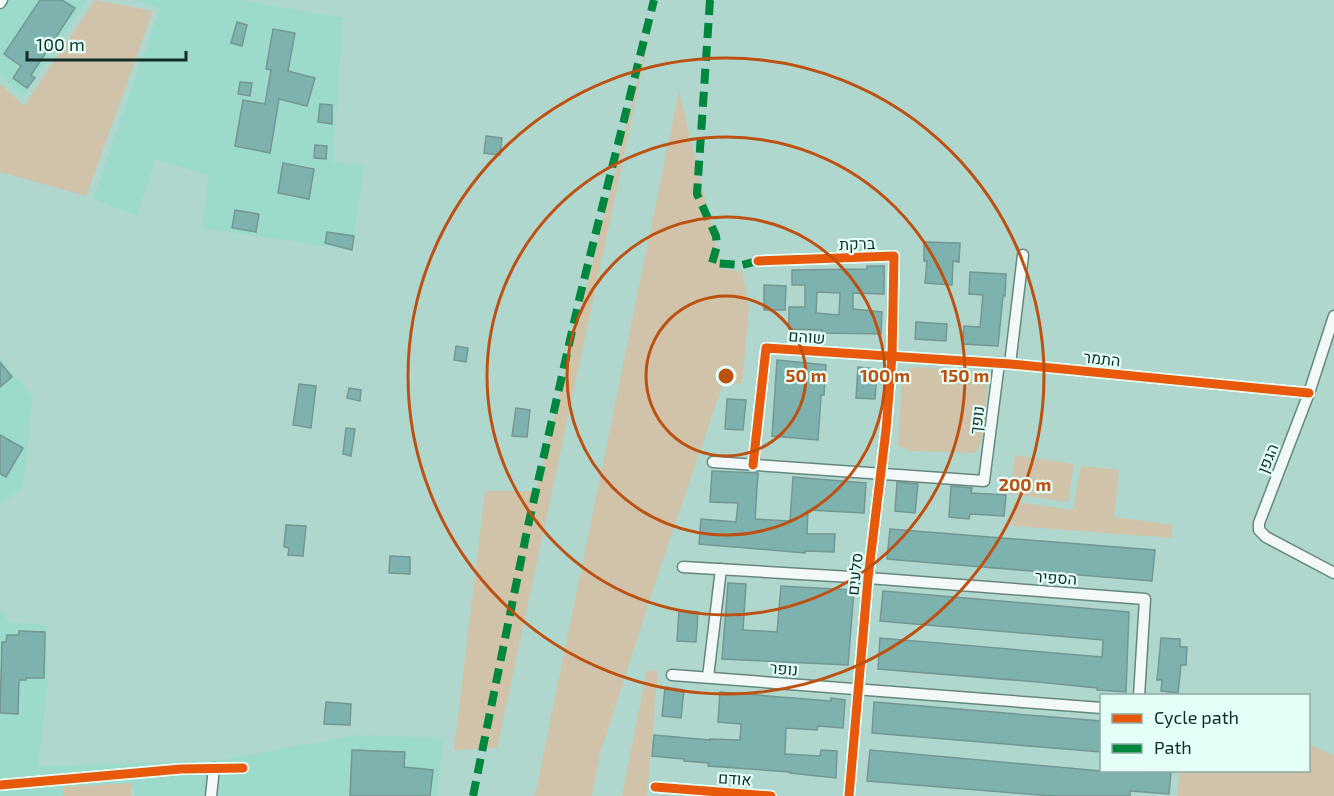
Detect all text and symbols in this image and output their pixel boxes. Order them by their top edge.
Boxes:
scale bar [27,24,186,62]
text: 100 m [36,33,85,55]
street label: ברקת [839,233,876,253]
street label: שוהם [788,325,826,347]
street label: התמר [1082,347,1122,369]
text: 50 m [785,364,827,386]
text: 100 m [860,364,910,386]
text: 150 m [941,364,989,386]
centre of rings [716,366,736,386]
street label: נופך [965,405,987,435]
street label: הגפן [1253,440,1281,476]
text: 200 m [999,473,1051,495]
street label: סלעים [842,552,866,596]
street label: הספיר [1034,566,1078,588]
street label: נופר [769,657,799,679]
legend [1100,694,1310,772]
text: Cycle path [1154,706,1239,728]
text: Path [1154,736,1192,758]
street label: אודם [718,767,752,789]

